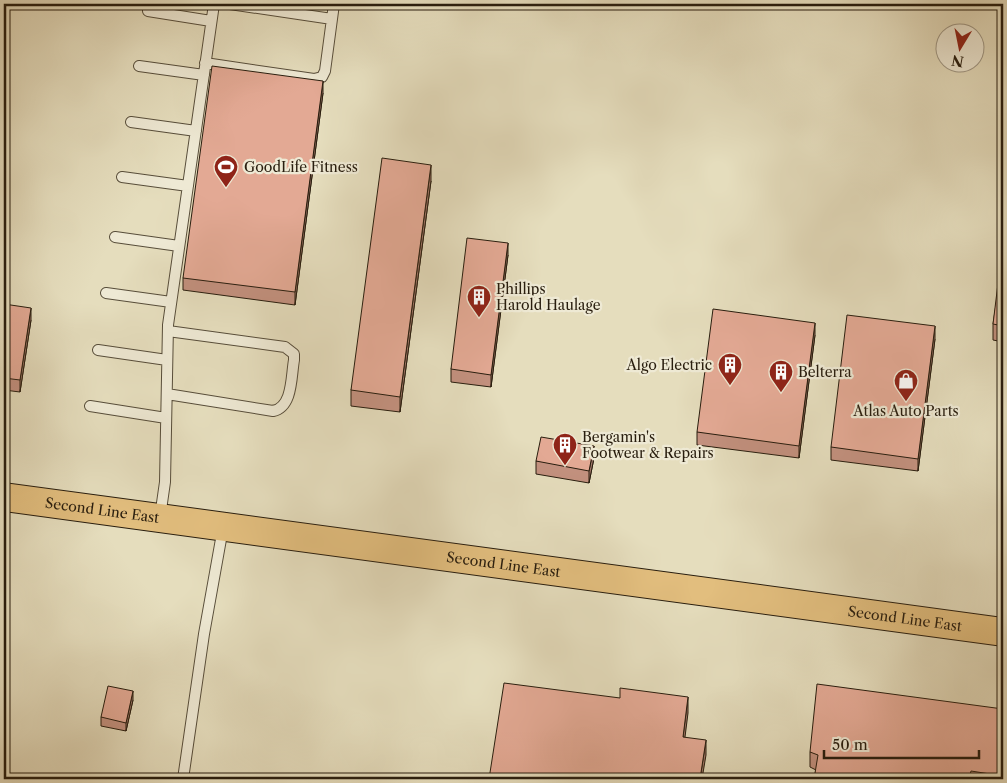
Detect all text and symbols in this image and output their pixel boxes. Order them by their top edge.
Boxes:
north arrow [934,22,984,72]
text: N [950,51,965,71]
sports icon: GoodLife Fitness [213,154,239,188]
place label: GoodLife Fitness [244,158,358,176]
place label: Phillips Harold Haulage [496,280,601,314]
building icon: Phillips Harold Haulage [466,284,492,318]
building icon: Algo Electric [717,352,743,386]
place label: Algo Electric [625,356,712,374]
building icon: Belterra [768,359,794,393]
place label: Belterra [798,363,852,381]
shop icon: Atlas Auto Parts [893,368,919,402]
place label: Atlas Auto Parts [852,402,959,420]
place label: Bergamin's Footwear & Repairs [582,428,714,462]
building icon: Bergamin's Footwear & Repairs [552,432,578,466]
street label: Second Line East [44,494,160,527]
street label: Second Line East [445,548,562,581]
street label: Second Line East [847,602,963,635]
scale bar [824,728,980,760]
text: 50 m [832,735,868,754]

